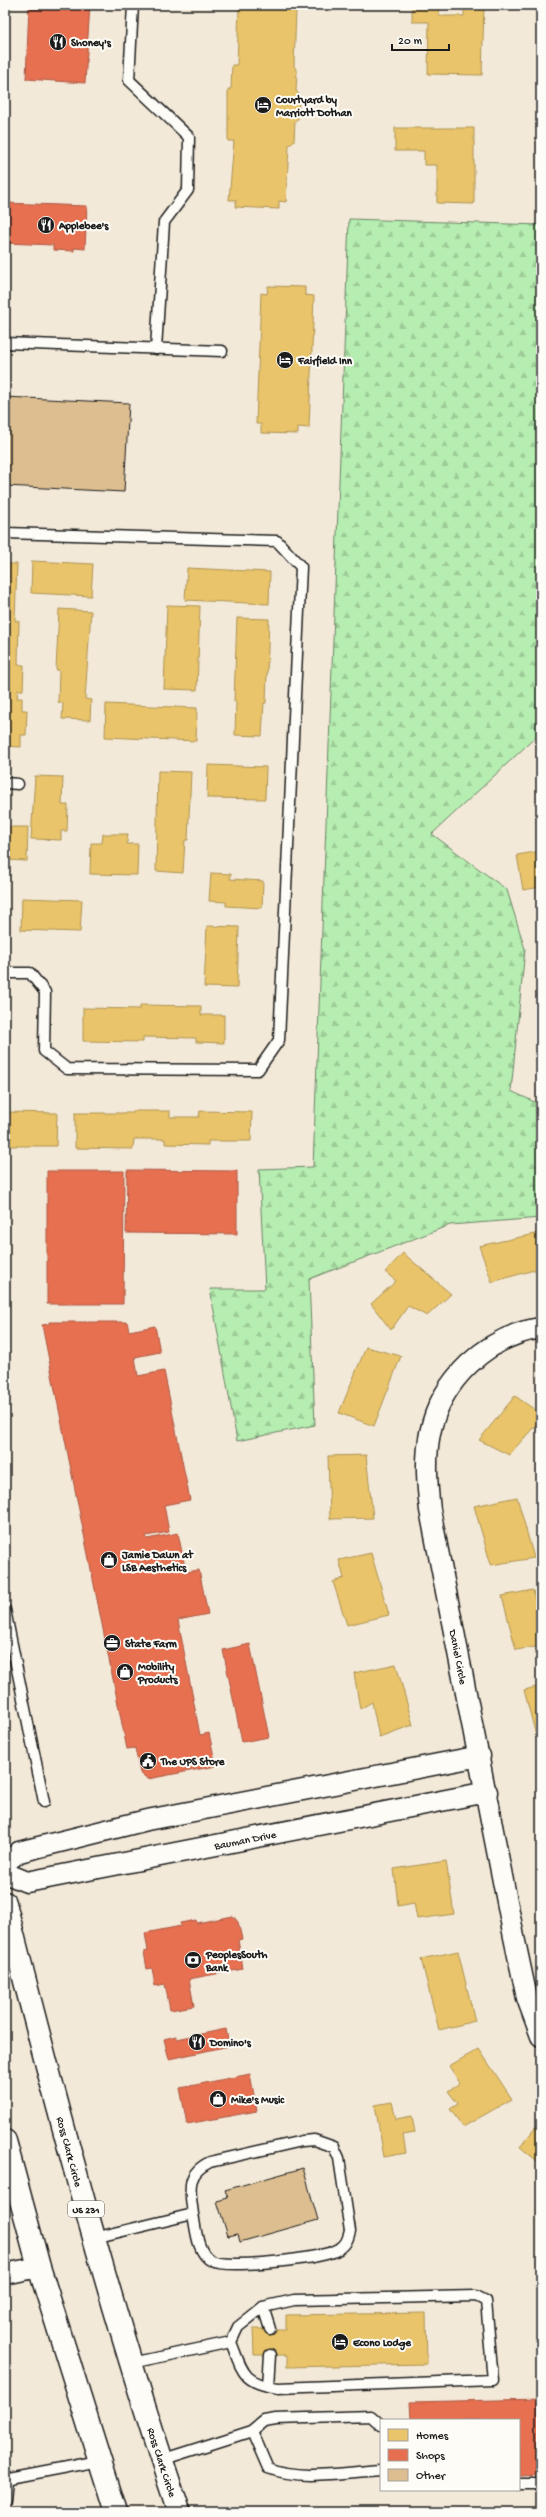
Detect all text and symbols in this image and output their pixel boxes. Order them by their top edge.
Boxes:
scale bar [392,26,449,52]
restaurant icon: Shoney's [48,32,68,52]
text: 20 m [398,35,423,49]
place label: Shoney's [71,38,112,50]
place label: Courtyard by Marriott Dothan [275,94,353,120]
hotel icon: Courtyard by Marriott Dothan [253,95,273,115]
restaurant icon: Applebee's [36,215,56,235]
place label: Applebee's [58,221,109,233]
hotel icon: Fairfield Inn [275,350,295,370]
place label: Fairfield Inn [297,355,353,368]
place label: Jamie Dawn at LSB Aesthetics [121,1549,194,1575]
shop icon: Jamie Dawn at LSB Aesthetics [99,1550,119,1570]
street label: Daniel Circle [445,1628,468,1686]
office icon: State Farm [102,1633,122,1653]
place label: State Farm [125,1638,177,1651]
place label: Mobility Products [137,1661,179,1687]
shop icon: Mobility Products [115,1662,135,1682]
public building icon: The UPS Store [138,1751,158,1771]
place label: The UPS Store [160,1756,226,1769]
street label: Bauman Drive [213,1829,278,1853]
place label: PeoplesSouth Bank [205,1949,267,1975]
bank icon: PeoplesSouth Bank [183,1950,203,1970]
restaurant icon: Domino's [187,2032,207,2052]
place label: Domino's [209,2038,252,2050]
shop icon: Mike's Music [208,2089,228,2109]
place label: Mike's Music [231,2095,285,2107]
street label: Ross Clark Circle [53,2116,84,2189]
road number: US 231 [68,2201,104,2217]
hotel icon: Econo Lodge [330,2332,350,2352]
place label: Econo Lodge [352,2338,412,2351]
legend [380,2419,520,2491]
street label: Ross Clark Circle [144,2427,178,2499]
text: Homes [416,2430,449,2444]
text: Shops [416,2450,445,2464]
text: Other [416,2470,447,2484]

